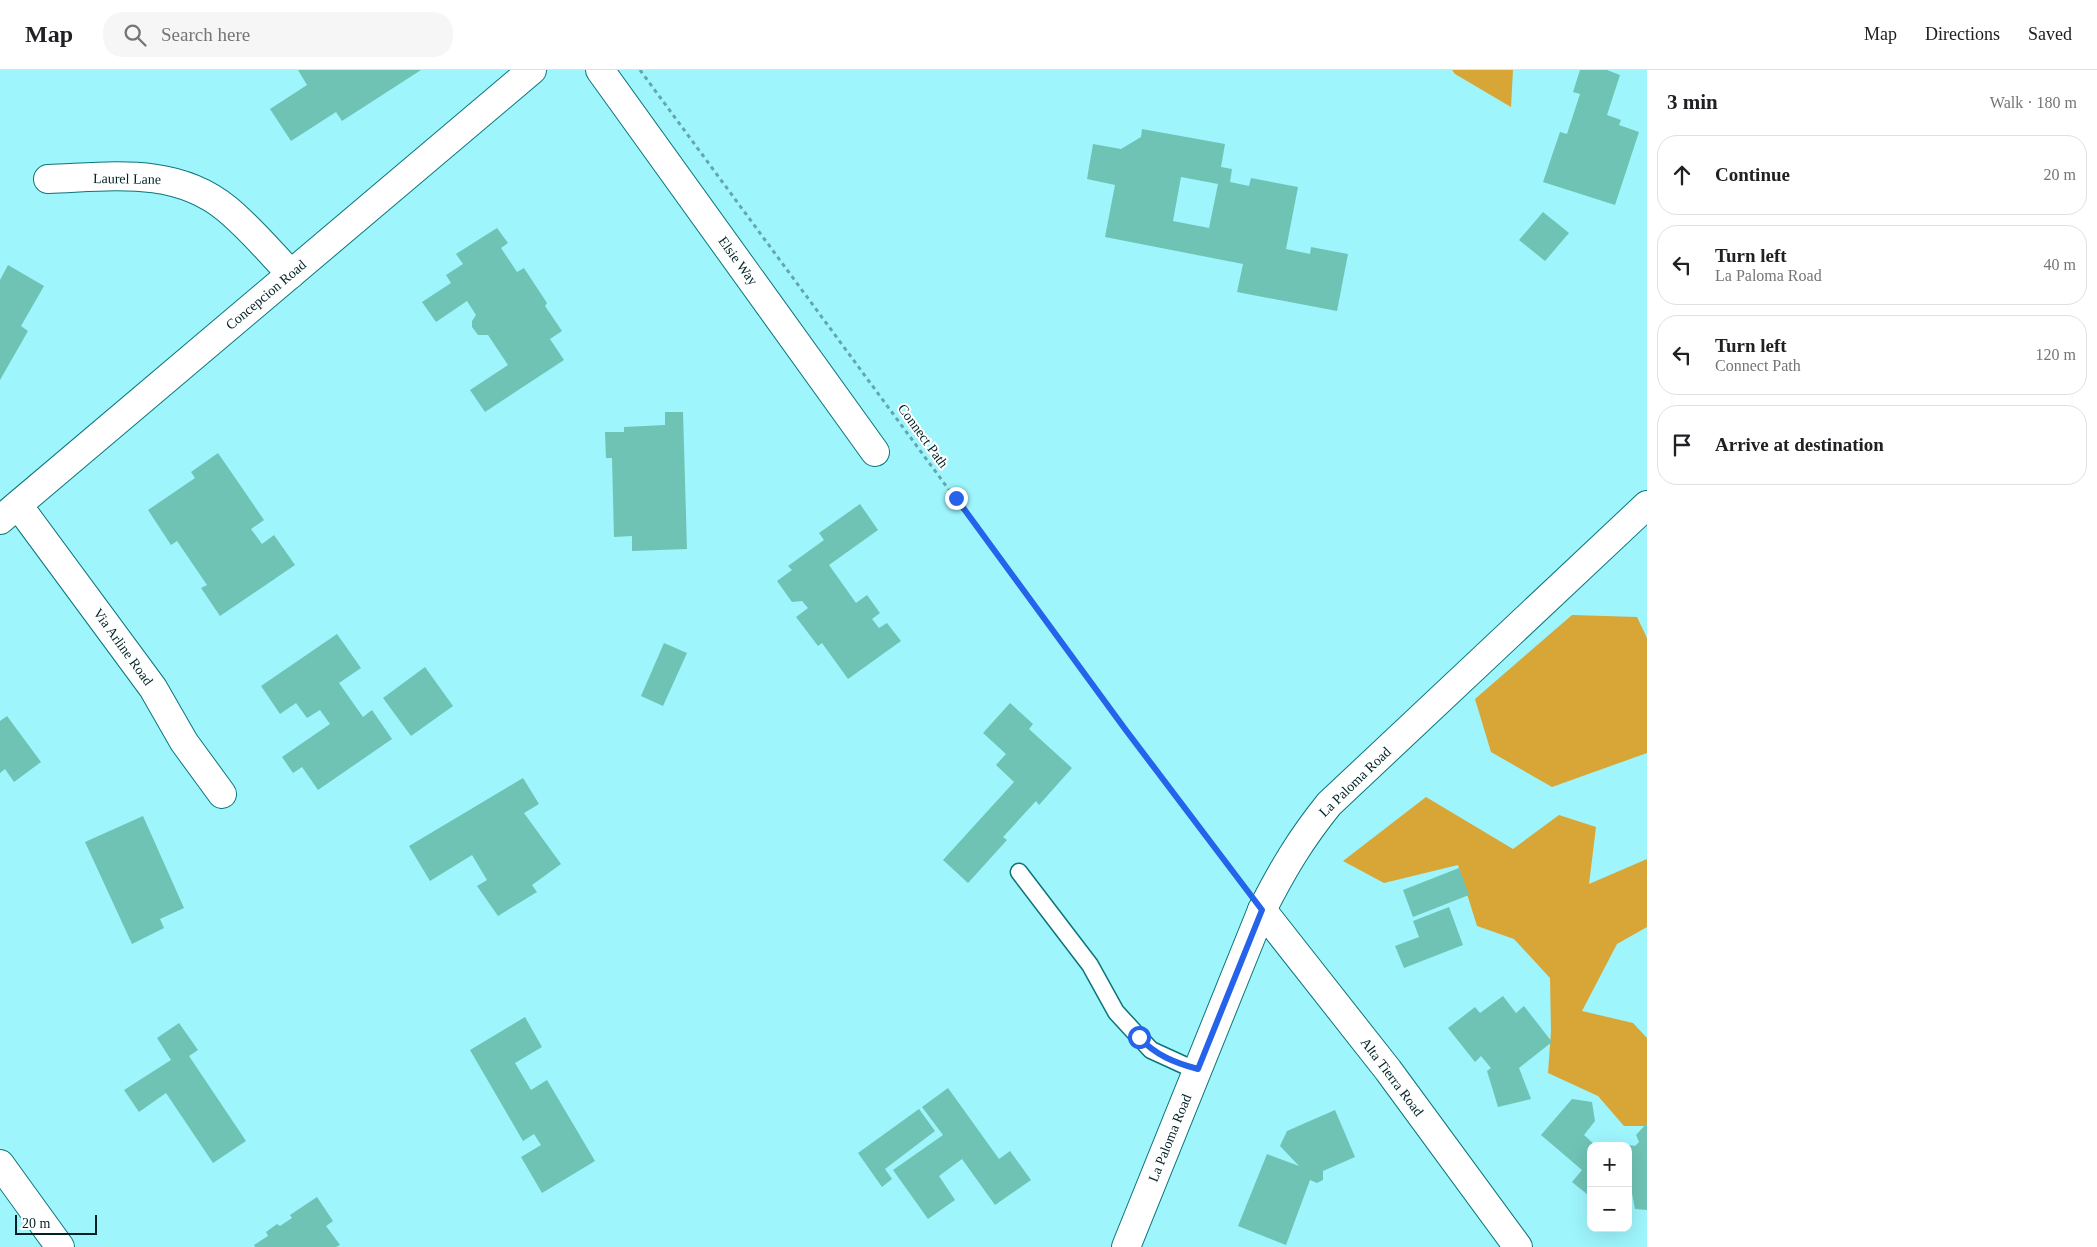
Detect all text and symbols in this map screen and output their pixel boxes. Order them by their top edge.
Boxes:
search box [103,12,453,57]
text: Map [25,21,73,47]
icon: search [121,21,149,49]
text: Search here [161,24,250,45]
text: Map [1864,24,1897,44]
text: Directions [1925,24,2000,44]
text: Saved [2028,24,2072,44]
text: 3 min [1667,90,1718,114]
text: Walk · 180 m [1990,94,2077,111]
icon: ahead [1668,161,1696,189]
text: Continue [1715,164,1790,185]
text: 20 m [2044,166,2076,183]
street label: Laurel Lane [93,171,161,187]
street label: Elsie Way [715,234,761,288]
text: Turn left [1715,245,1787,266]
icon: left [1668,251,1696,279]
text: 40 m [2044,256,2076,273]
street label: Concepcion Road [223,257,309,333]
text: La Paloma Road [1715,267,1822,284]
text: Turn left [1715,335,1787,356]
icon: left [1668,341,1696,369]
text: 120 m [2036,346,2076,363]
text: Connect Path [1715,357,1801,374]
street label: Connect Path [895,401,951,471]
icon: arrive [1668,431,1696,459]
text: Arrive at destination [1715,434,1884,455]
route end [945,487,968,510]
street label: Via Arline Road [90,606,156,688]
street label: La Paloma Road [1316,744,1394,820]
route start [1128,1026,1151,1049]
street label: Alta Tierra Road [1358,1035,1426,1119]
street label: La Paloma Road [1146,1092,1194,1184]
map controls [1587,1142,1632,1232]
button: + [1587,1142,1632,1187]
button: − [1587,1187,1632,1232]
scale bar [15,1212,98,1235]
text: 20 m [22,1216,50,1231]

